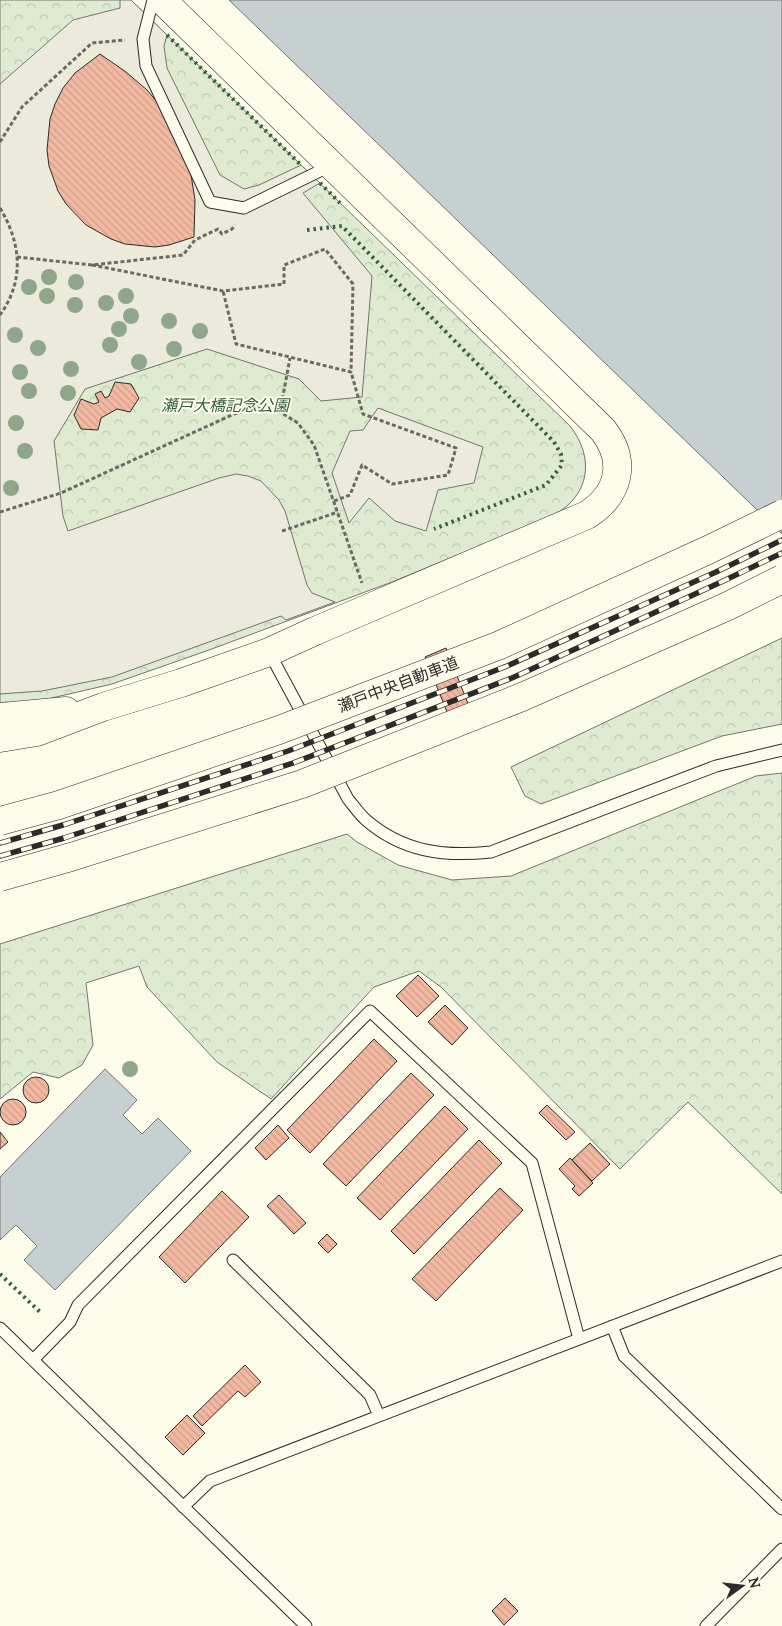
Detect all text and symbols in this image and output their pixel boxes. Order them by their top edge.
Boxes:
park label: 瀬戸大橋記念公園 [161,395,291,415]
street label: 瀬戸中央自動車道 [335,652,461,716]
north arrow [717,1561,767,1611]
text: N [744,1575,765,1590]

